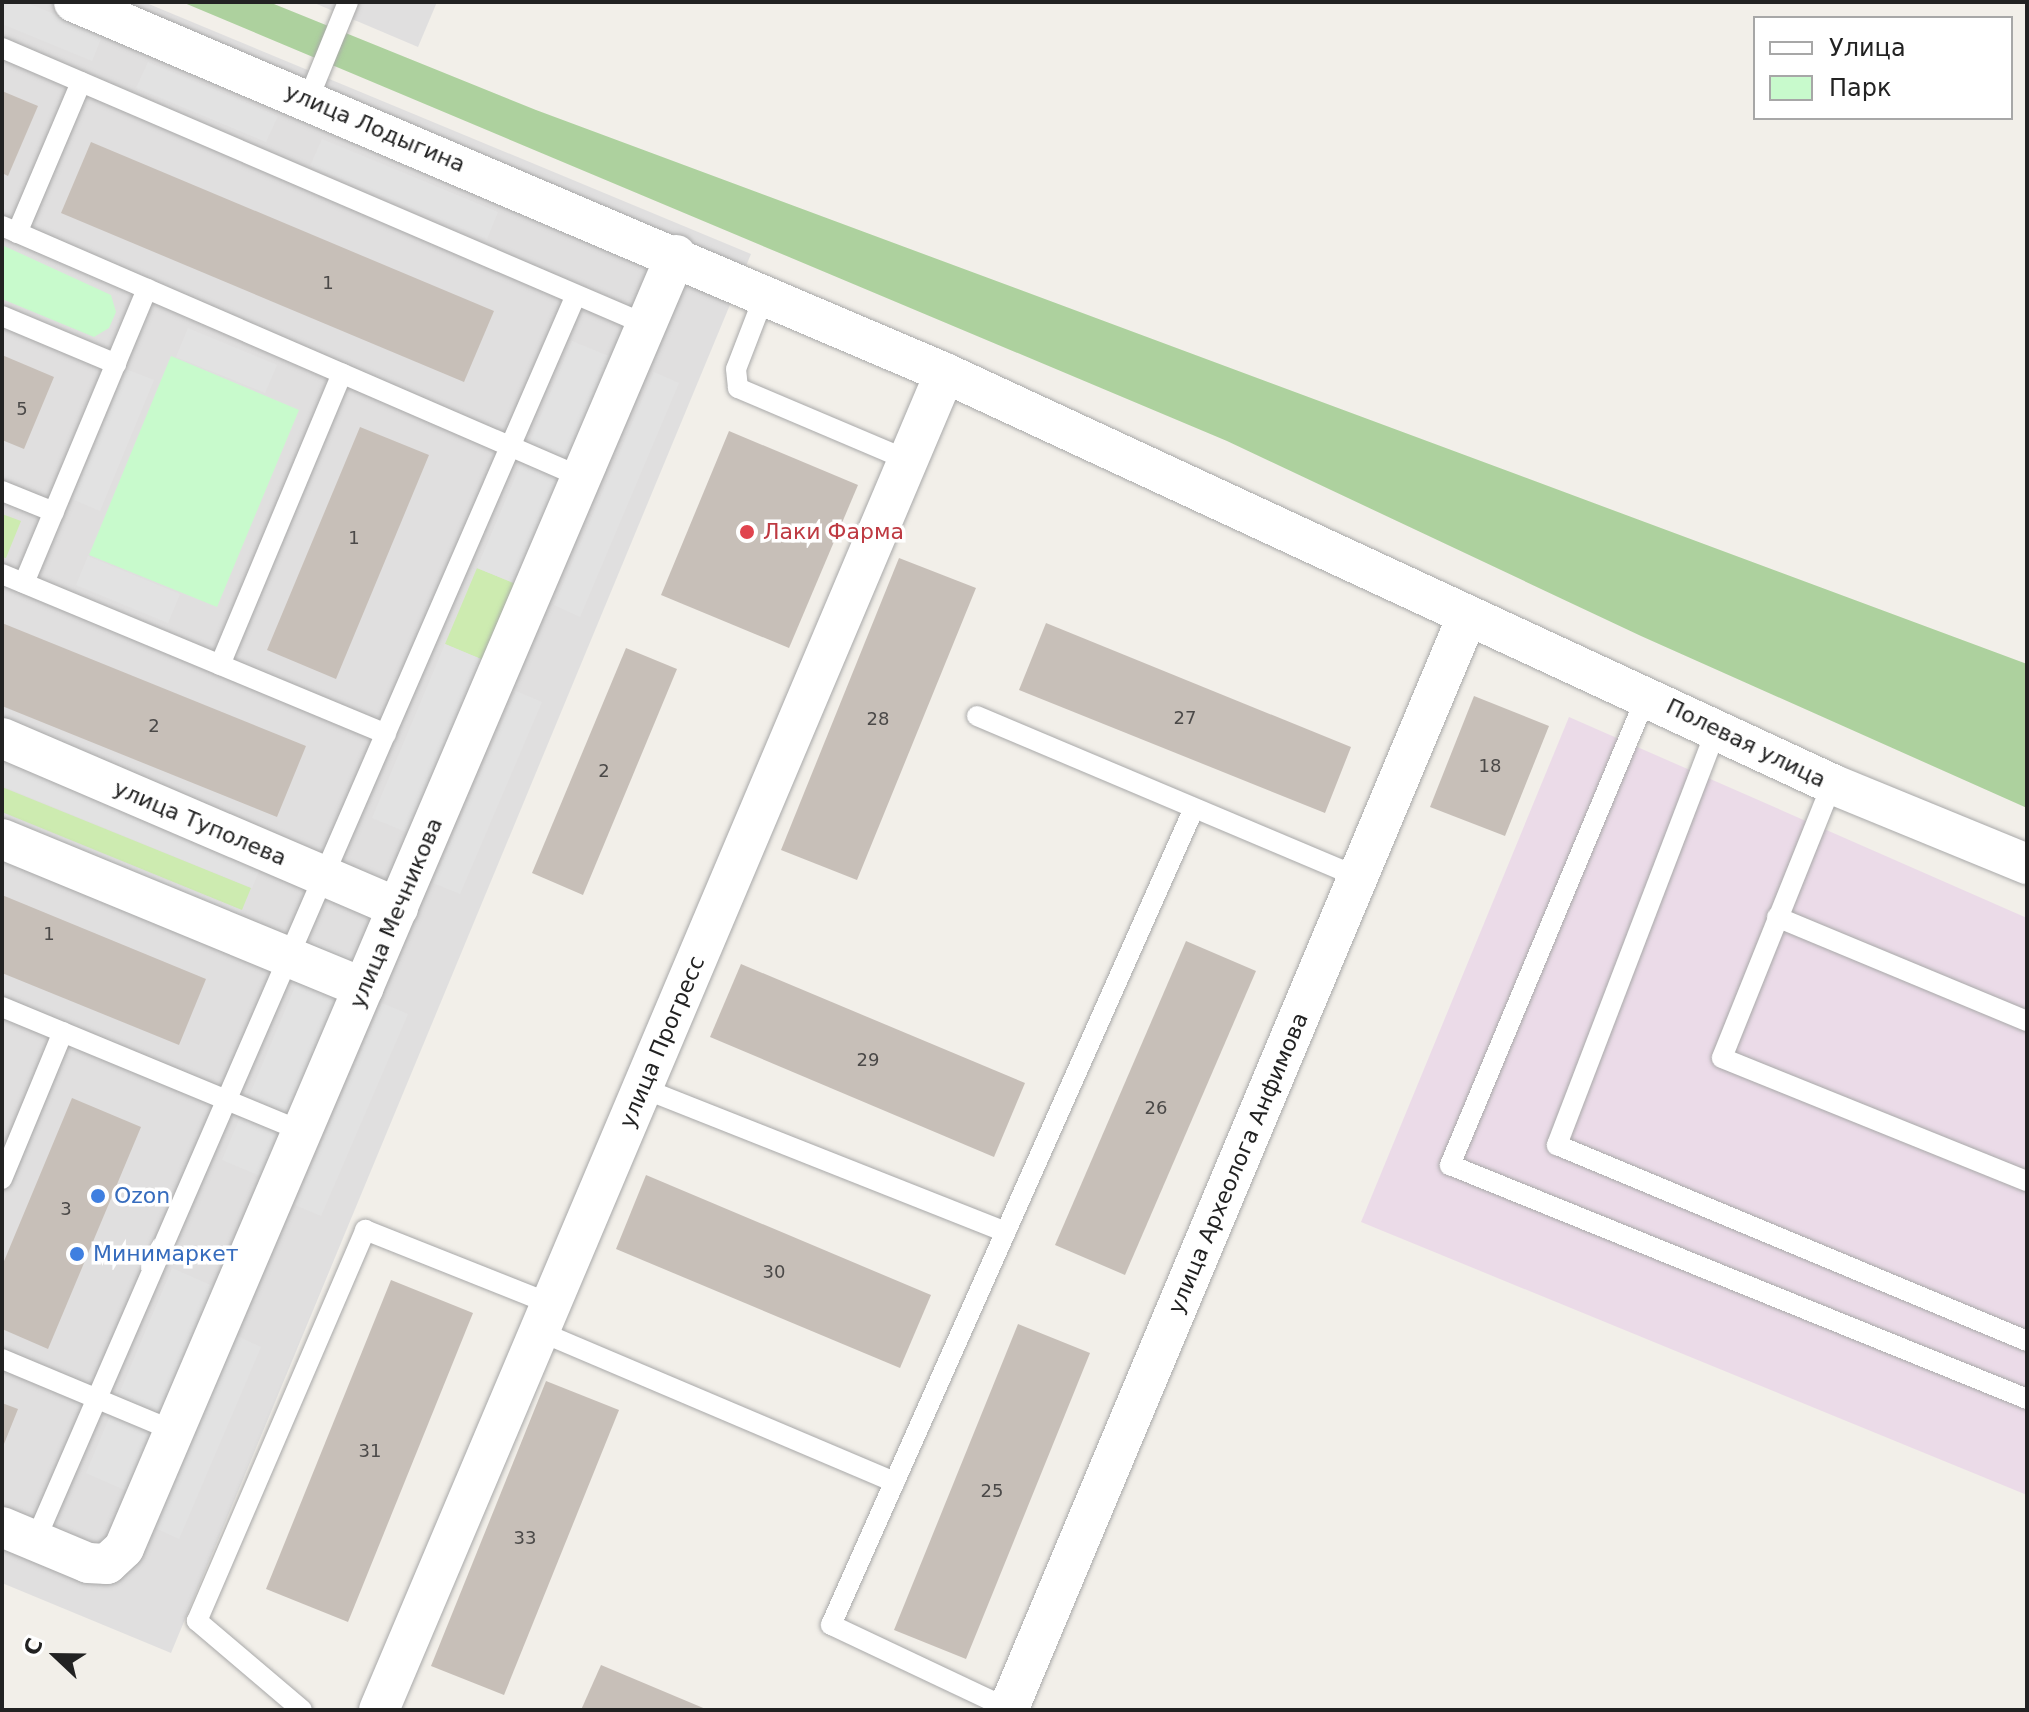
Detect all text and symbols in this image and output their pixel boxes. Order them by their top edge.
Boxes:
legend [1753,16,2013,120]
text: Улица [1829,34,1906,62]
text: Парк [1829,74,1891,102]
street label: улица Лодыгина [281,78,469,178]
house number: 1 [322,272,334,294]
house number: 5 [16,398,28,420]
place label: Лаки Фарма [763,519,904,545]
marker: Лаки Фарма [738,523,756,541]
house number: 1 [348,527,360,549]
street label: Полевая улица [1662,693,1830,793]
house number: 27 [1174,707,1196,729]
house number: 28 [867,708,889,730]
house number: 2 [148,715,160,737]
house number: 18 [1479,755,1501,777]
house number: 2 [598,760,610,782]
street label: улица Туполева [110,775,290,871]
street label: улица Мечникова [344,814,448,1012]
house number: 1 [43,923,55,945]
street label: улица Прогресс [614,952,710,1132]
street label: улица Археолога Анфимова [1162,1009,1314,1317]
house number: 29 [857,1049,879,1071]
house number: 26 [1145,1097,1167,1119]
place label: Ozon [114,1183,170,1209]
marker: Ozon [89,1187,107,1205]
house number: 3 [60,1198,72,1220]
place label: Минимаркет [93,1241,239,1267]
marker: Минимаркет [68,1245,86,1263]
house number: 30 [763,1261,785,1283]
house number: 31 [359,1440,381,1462]
house number: 25 [981,1480,1003,1502]
house number: 33 [514,1527,536,1549]
north arrow [16,1616,96,1696]
text: С [19,1635,48,1659]

